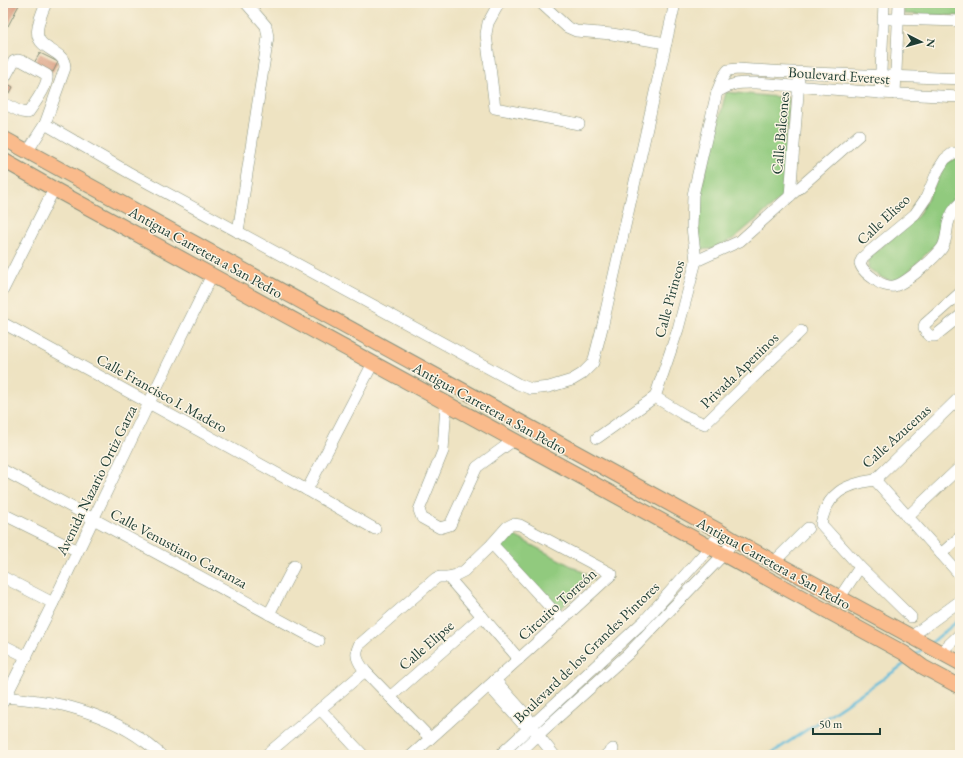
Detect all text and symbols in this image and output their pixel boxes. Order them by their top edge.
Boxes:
north arrow [901,22,941,62]
text: N [924,38,938,48]
street label: Boulevard Everest [787,62,891,88]
street label: Calle Balcones [767,91,793,175]
street label: Calle Eliseo [852,189,914,249]
street label: Antigua Carretera a San Pedro [125,201,286,302]
street label: Calle Pirineos [650,258,688,340]
street label: Privada Apeninos [696,328,782,412]
street label: Calle Francisco I. Madero [93,349,231,437]
street label: Antigua Carretera a San Pedro [409,357,570,458]
street label: Calle Azucenas [857,400,935,472]
street label: Avenida Nazario Ortiz Garza [51,402,141,559]
street label: Calle Venustiano Carranza [107,504,251,592]
street label: Antigua Carretera a San Pedro [693,512,854,613]
street label: Circuito Torreón [514,564,600,644]
street label: Boulevard de los Grandes Pintores [509,577,663,727]
street label: Calle Elipse [395,616,458,674]
scale bar [813,710,880,736]
text: 50 m [819,716,843,732]

